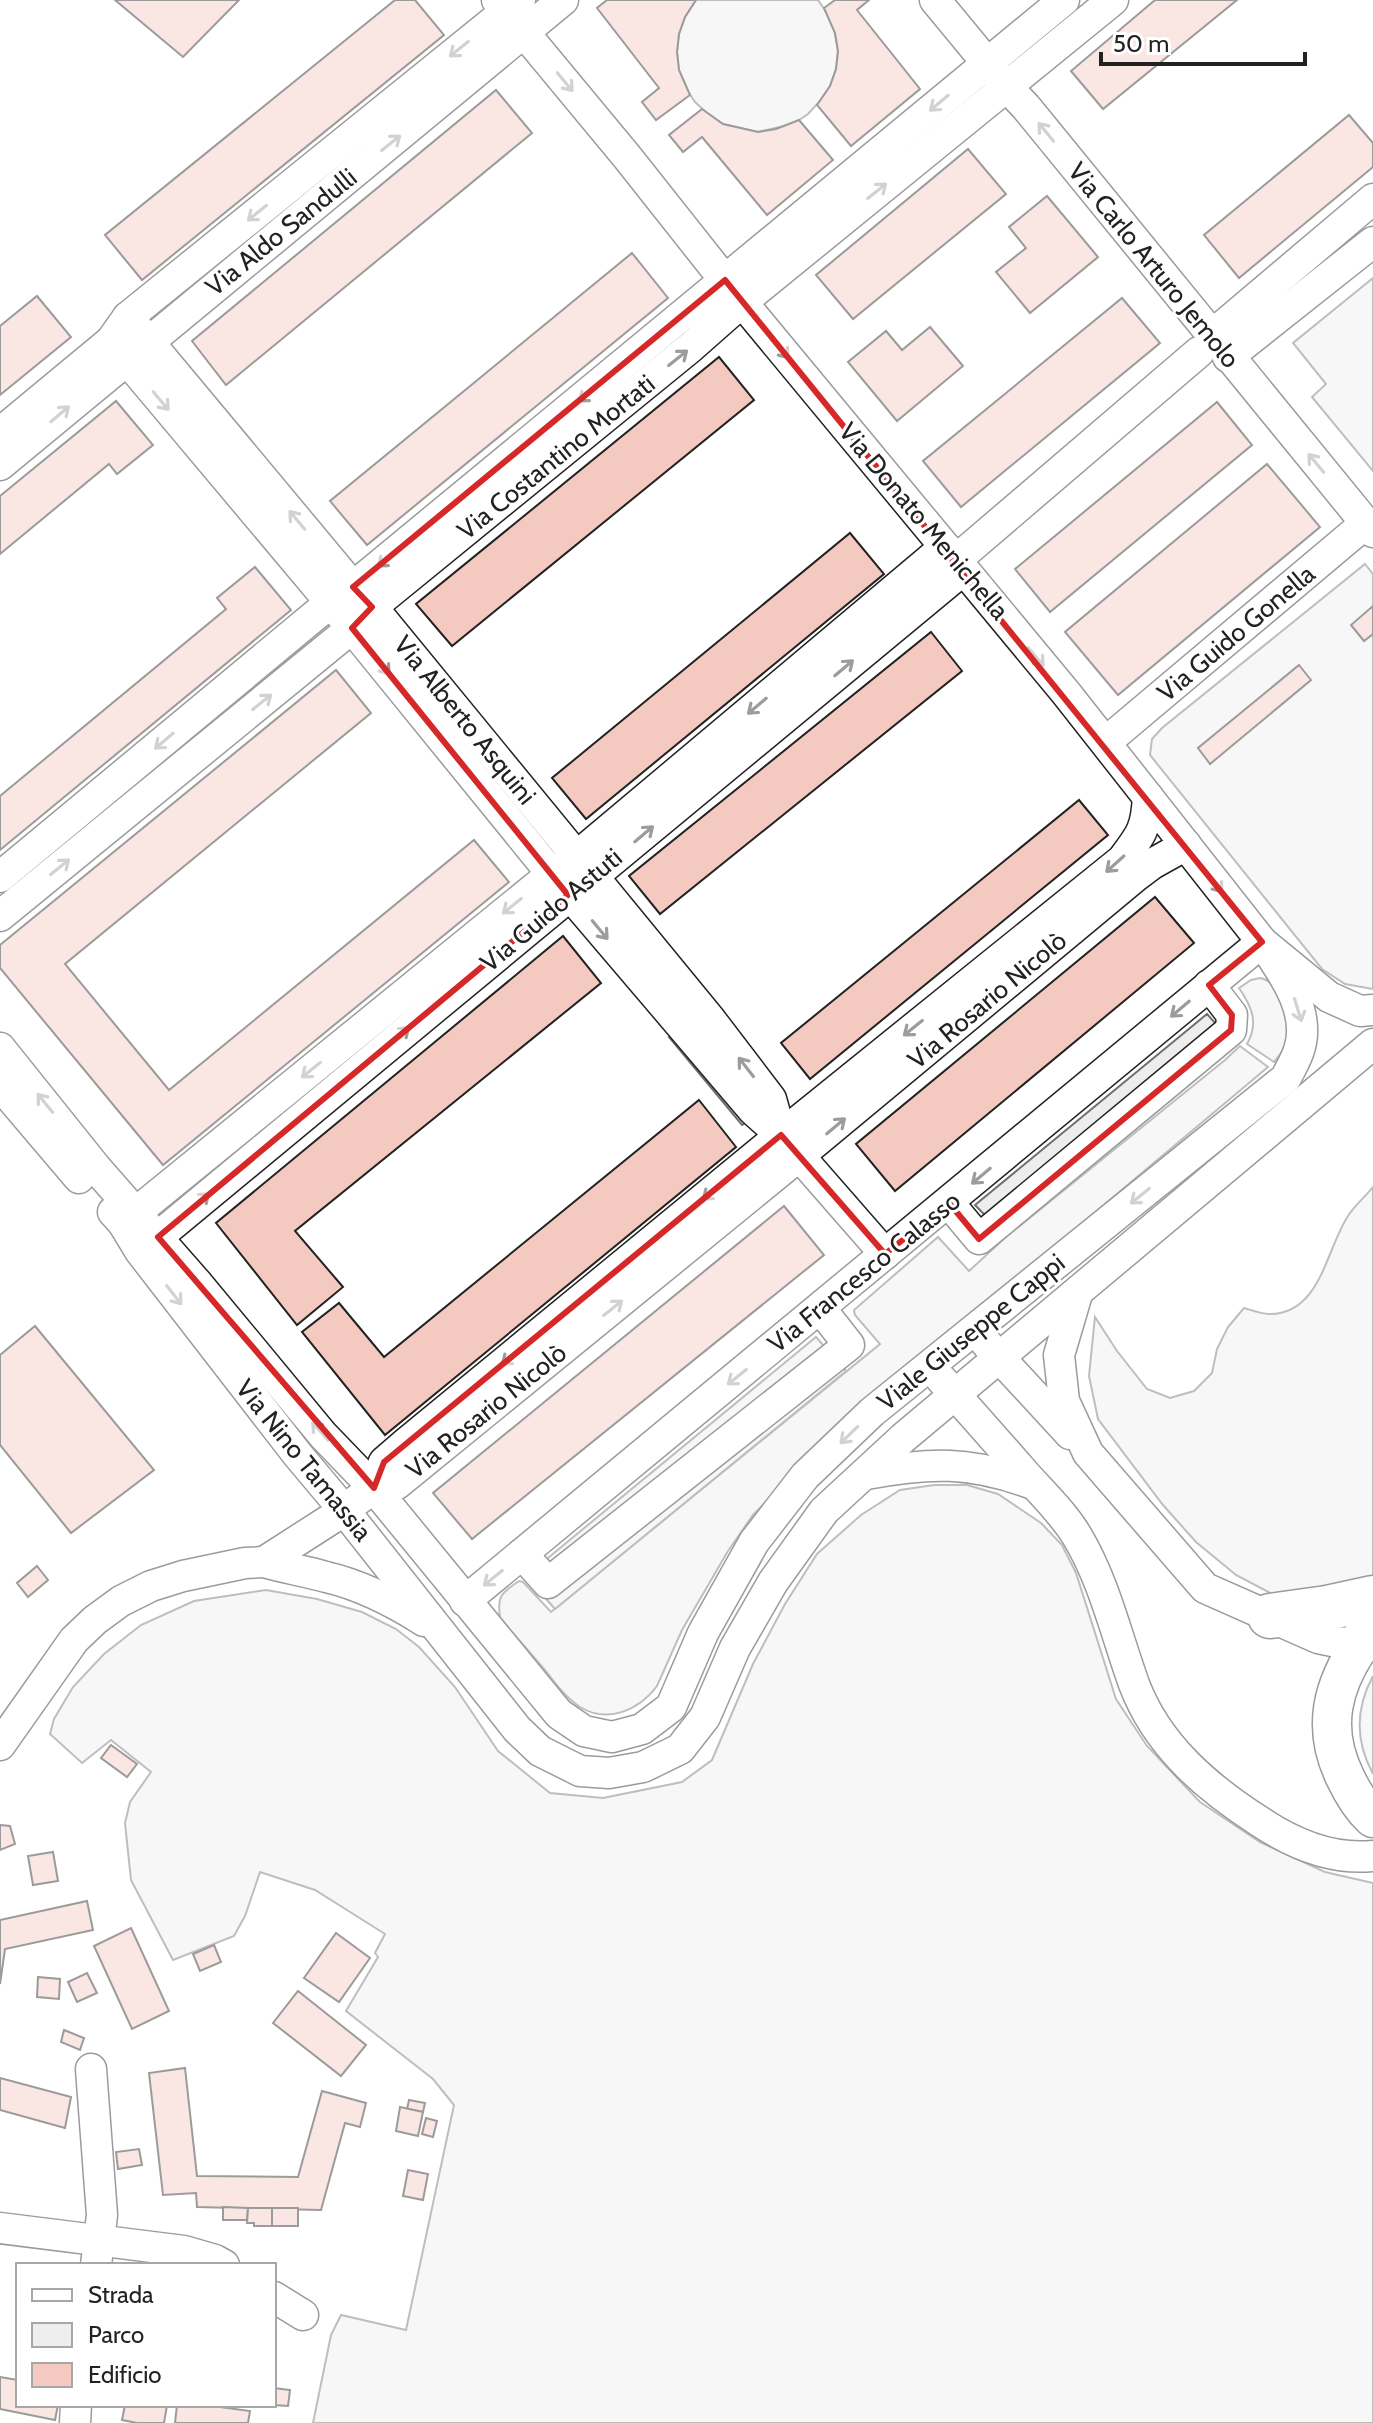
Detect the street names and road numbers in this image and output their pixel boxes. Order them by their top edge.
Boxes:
street label: Via Carlo Arturo Jemolo [1061,156,1247,374]
street label: Via Aldo Sandulli [199,161,363,303]
street label: Via Costantino Mortati [451,368,661,546]
street label: Via Donato Menichella [832,416,1016,627]
street label: Via Guido Gonella [1151,557,1322,708]
street label: Via Alberto Asquini [387,629,543,811]
street label: Via Guido Astuti [474,841,628,979]
street label: Via Rosario Nicolò [901,924,1073,1076]
street label: Via Francesco Calasso [761,1184,967,1360]
street label: Viale Giuseppe Cappi [871,1247,1071,1417]
street label: Via Rosario Nicolò [399,1336,573,1486]
street label: Via Nino Tamassia [229,1373,379,1548]

